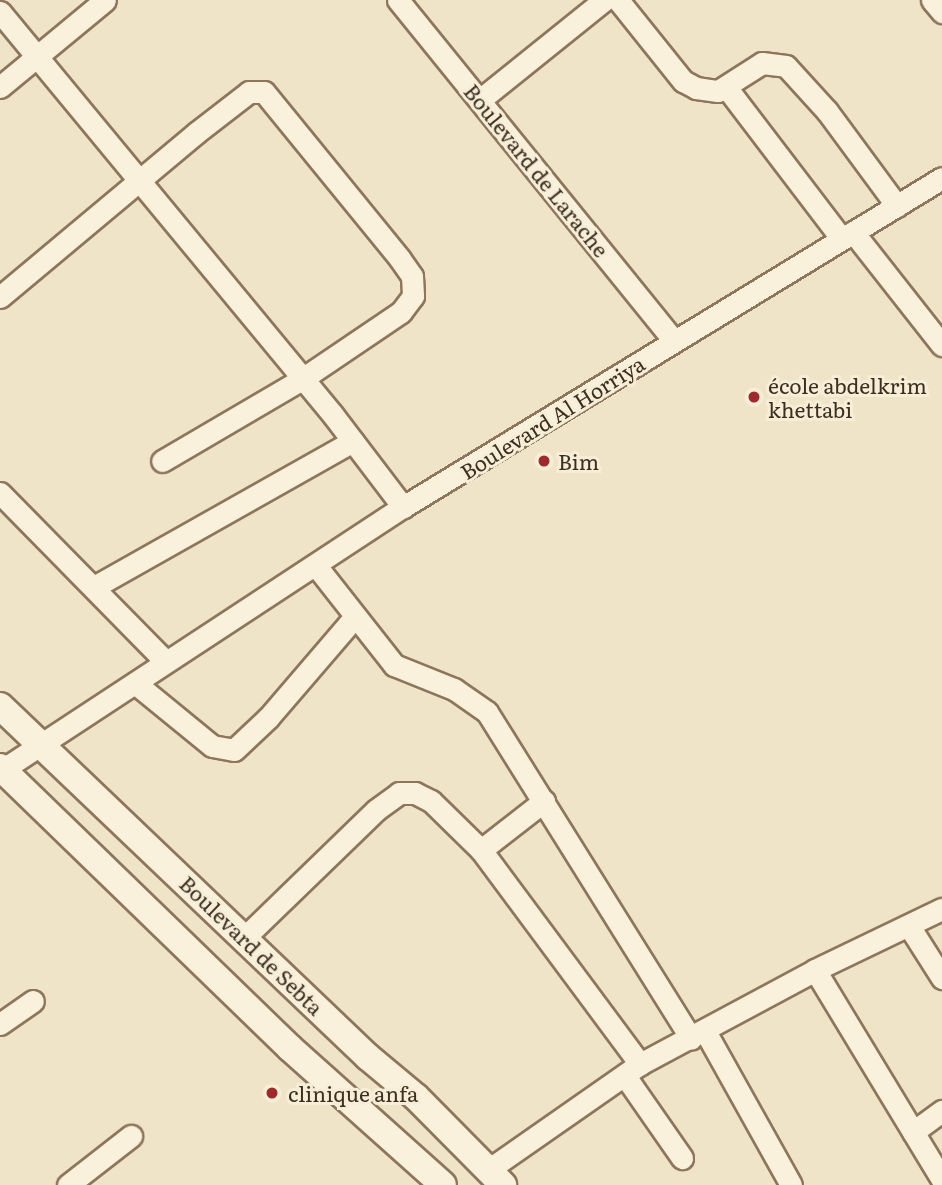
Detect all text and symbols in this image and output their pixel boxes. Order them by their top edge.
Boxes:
street label: Boulevard de Larache [460,78,614,262]
street label: Boulevard Al Horriya [455,350,649,484]
place label: école abdelkrim khettabi [768,372,927,422]
marker: école abdelkrim khettabi [746,389,762,405]
place label: Bim [558,448,599,474]
marker: Bim [536,453,552,469]
street label: Boulevard de Sebta [175,870,329,1020]
place label: clinique anfa [288,1080,418,1106]
marker: clinique anfa [262,1083,282,1103]

